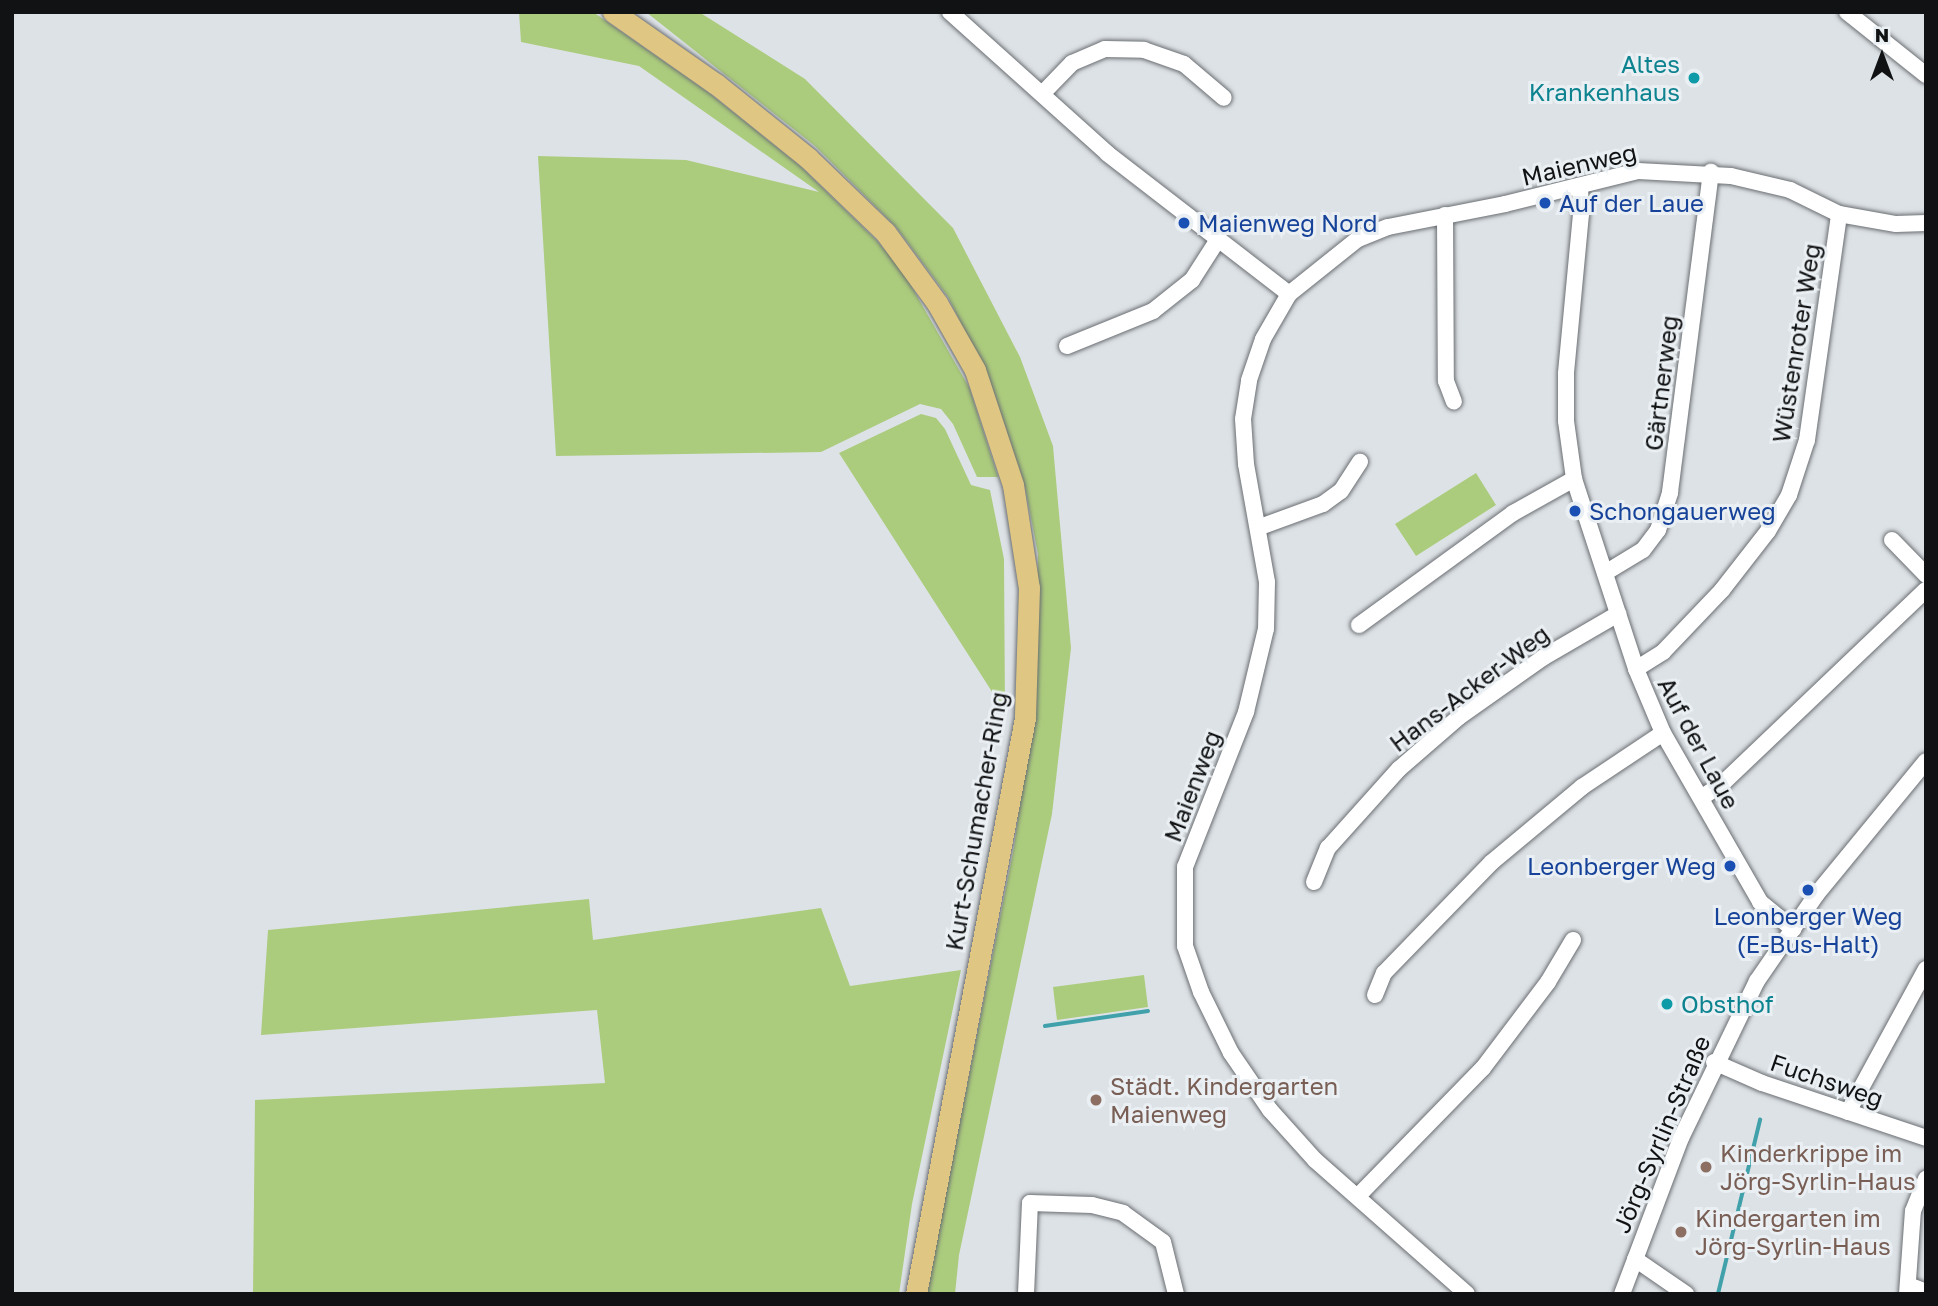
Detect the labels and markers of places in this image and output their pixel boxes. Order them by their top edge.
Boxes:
place label: Altes Krankenhaus [1529,50,1680,106]
marker: Altes Krankenhaus [1686,70,1702,86]
place label: Auf der Laue [1559,189,1704,217]
marker: Auf der Laue [1537,195,1553,211]
place label: Maienweg Nord [1198,209,1377,237]
marker: Maienweg Nord [1176,215,1192,231]
place label: Schongauerweg [1589,497,1776,525]
marker: Schongauerweg [1567,503,1583,519]
place label: Leonberger Weg [1527,852,1716,880]
marker: Leonberger Weg [1722,858,1738,874]
marker: Leonberger Weg (E-Bus-Halt) [1800,882,1816,898]
place label: Leonberger Weg (E-Bus-Halt) [1713,902,1903,958]
place label: Obsthof [1681,990,1774,1018]
marker: Obsthof [1659,996,1675,1012]
place label: Städt. Kindergarten Maienweg [1110,1072,1338,1128]
marker: Städt. Kindergarten Maienweg [1088,1092,1104,1108]
place label: Kinderkrippe im Jörg-Syrlin-Haus [1720,1139,1916,1195]
marker: Kinderkrippe im Jörg-Syrlin-Haus [1698,1159,1714,1175]
place label: Kindergarten im Jörg-Syrlin-Haus [1695,1204,1891,1260]
marker: Kindergarten im Jörg-Syrlin-Haus [1673,1224,1689,1240]

